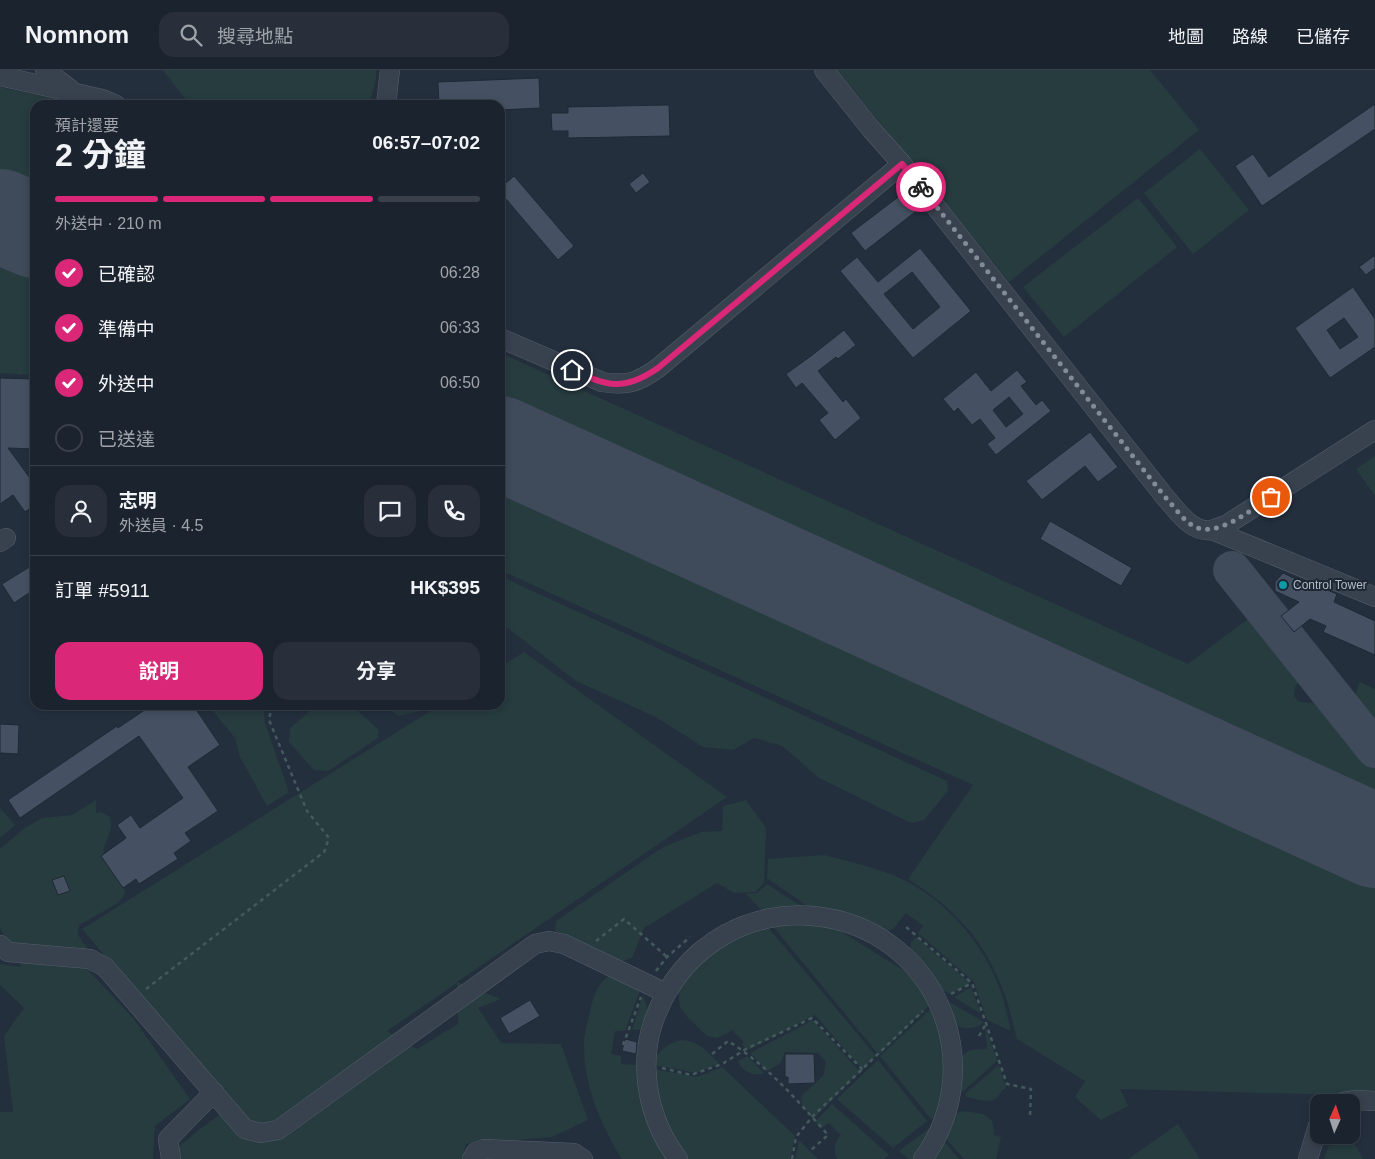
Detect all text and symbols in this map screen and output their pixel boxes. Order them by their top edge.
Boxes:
search box [159,12,509,57]
text: Nomnom [25,21,129,48]
icon: search [177,21,205,49]
text: 搜尋地點 [217,26,293,47]
text: 地圖 [1168,27,1204,47]
text: 路線 [1232,27,1268,47]
text: 已儲存 [1296,27,1350,47]
text: 預計還要 [55,117,119,134]
text: 06:57–07:02 [372,132,480,153]
text: 2 分鐘 [55,137,146,173]
courier [896,162,946,212]
icon: bike [907,173,935,201]
text: 外送中 · 210 m [55,215,162,232]
icon: check [55,259,83,287]
text: 已確認 [98,264,155,285]
text: 06:28 [440,264,480,281]
icon: check [55,314,83,342]
text: 準備中 [98,319,155,340]
text: 06:33 [440,319,480,336]
pin [551,349,593,391]
icon: home [558,356,586,384]
icon: check [55,369,83,397]
text: 外送中 [98,374,155,395]
text: 06:50 [440,374,480,391]
text: 已送達 [98,429,155,450]
pin [1250,476,1292,518]
icon: bag [1257,483,1285,511]
button: person [55,485,107,537]
button: chat [364,485,416,537]
button: phone [428,485,480,537]
text: 志明 [119,490,157,511]
text: 外送員 · 4.5 [119,517,203,534]
text: HK$395 [410,577,480,598]
place label: Control Tower [1293,578,1367,592]
marker: Control Tower [1277,579,1289,591]
text: 訂單 #5911 [55,580,150,601]
button: 說明 [55,642,263,700]
button: 分享 [273,642,480,700]
north arrow [1310,1094,1360,1144]
map controls [1310,1094,1360,1144]

